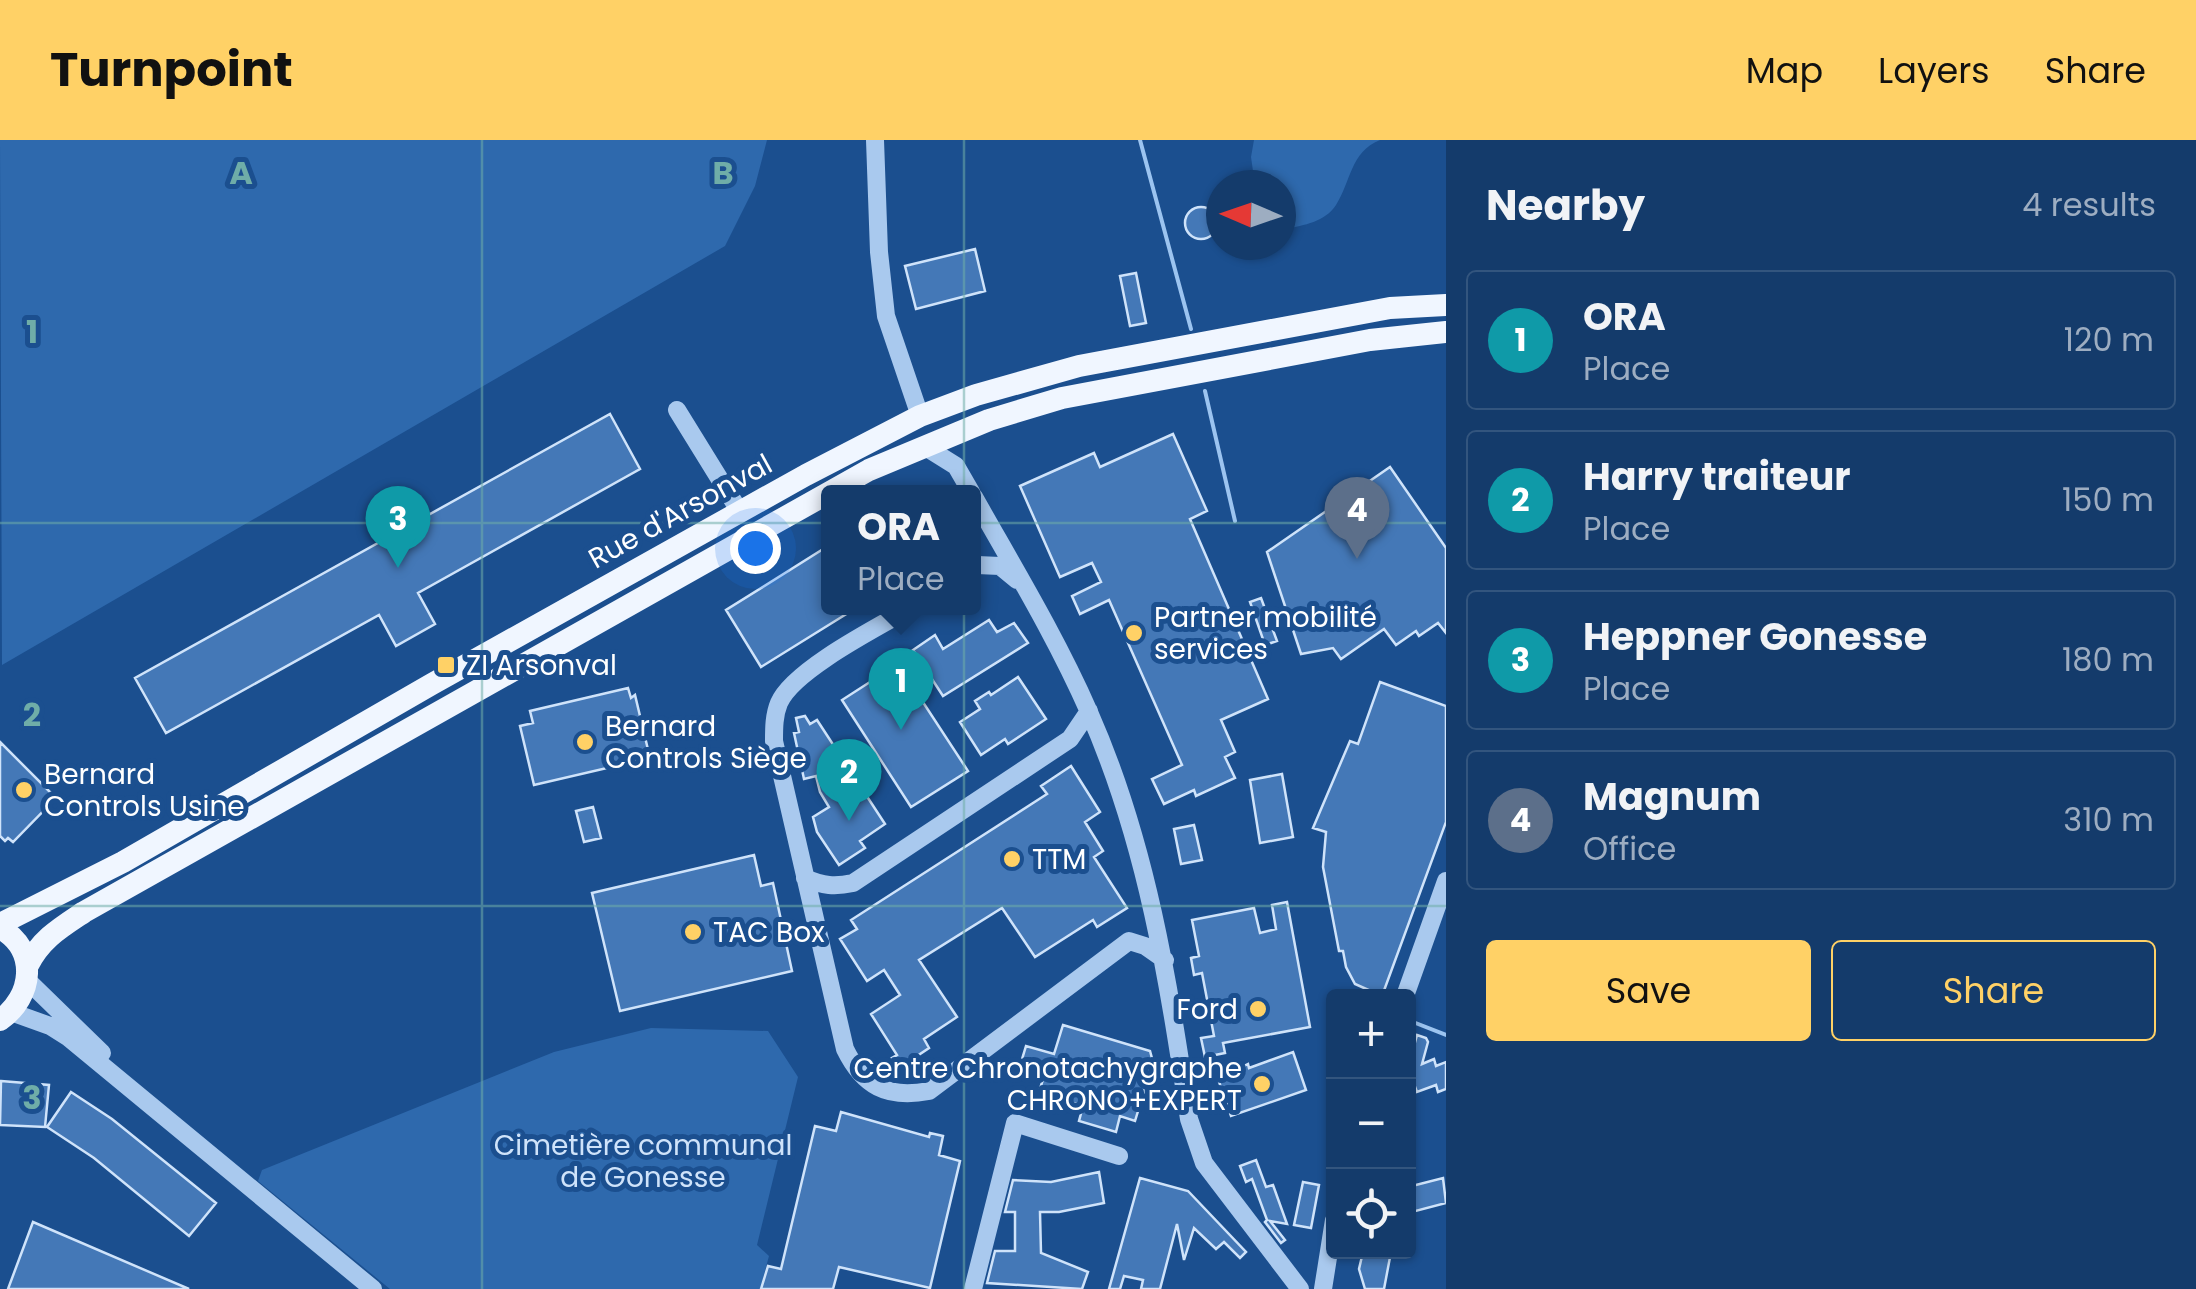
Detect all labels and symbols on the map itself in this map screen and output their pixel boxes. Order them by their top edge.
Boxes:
text: A [229,150,253,195]
text: B [712,150,734,195]
north arrow [1206,170,1296,260]
text: 1 [26,309,38,354]
street label: Rue d'Arsonval [581,445,779,578]
pin: 4 [1324,476,1390,559]
pin: 3 [366,486,430,568]
your location [730,523,781,574]
place label: Partner mobilité services [1154,598,1377,669]
marker: Partner mobilité services [1123,622,1145,644]
place label: ZI Arsonval [466,646,617,685]
pin: 1 [868,648,934,730]
marker: ZI Arsonval [435,654,457,676]
text: 2 [23,692,41,737]
place label: Bernard Controls Siège [605,707,807,778]
marker: Bernard Controls Siège [574,731,596,753]
pin: 2 [816,738,882,821]
place label: Bernard Controls Usine [44,755,245,826]
marker: Bernard Controls Usine [13,779,35,801]
place label: TTM [1032,840,1086,879]
marker: TTM [1001,848,1023,870]
place label: TAC Box [713,913,825,952]
marker: TAC Box [682,921,704,943]
place label: Ford [1177,990,1238,1029]
marker: Ford [1247,998,1269,1020]
place label: Centre Chronotachygraphe CHRONO+EXPERT [854,1049,1242,1120]
marker: Centre Chronotachygraphe CHRONO+EXPERT [1251,1073,1273,1095]
text: 3 [22,1075,42,1120]
park label: Cimetière communal de Gonesse [494,1126,792,1197]

